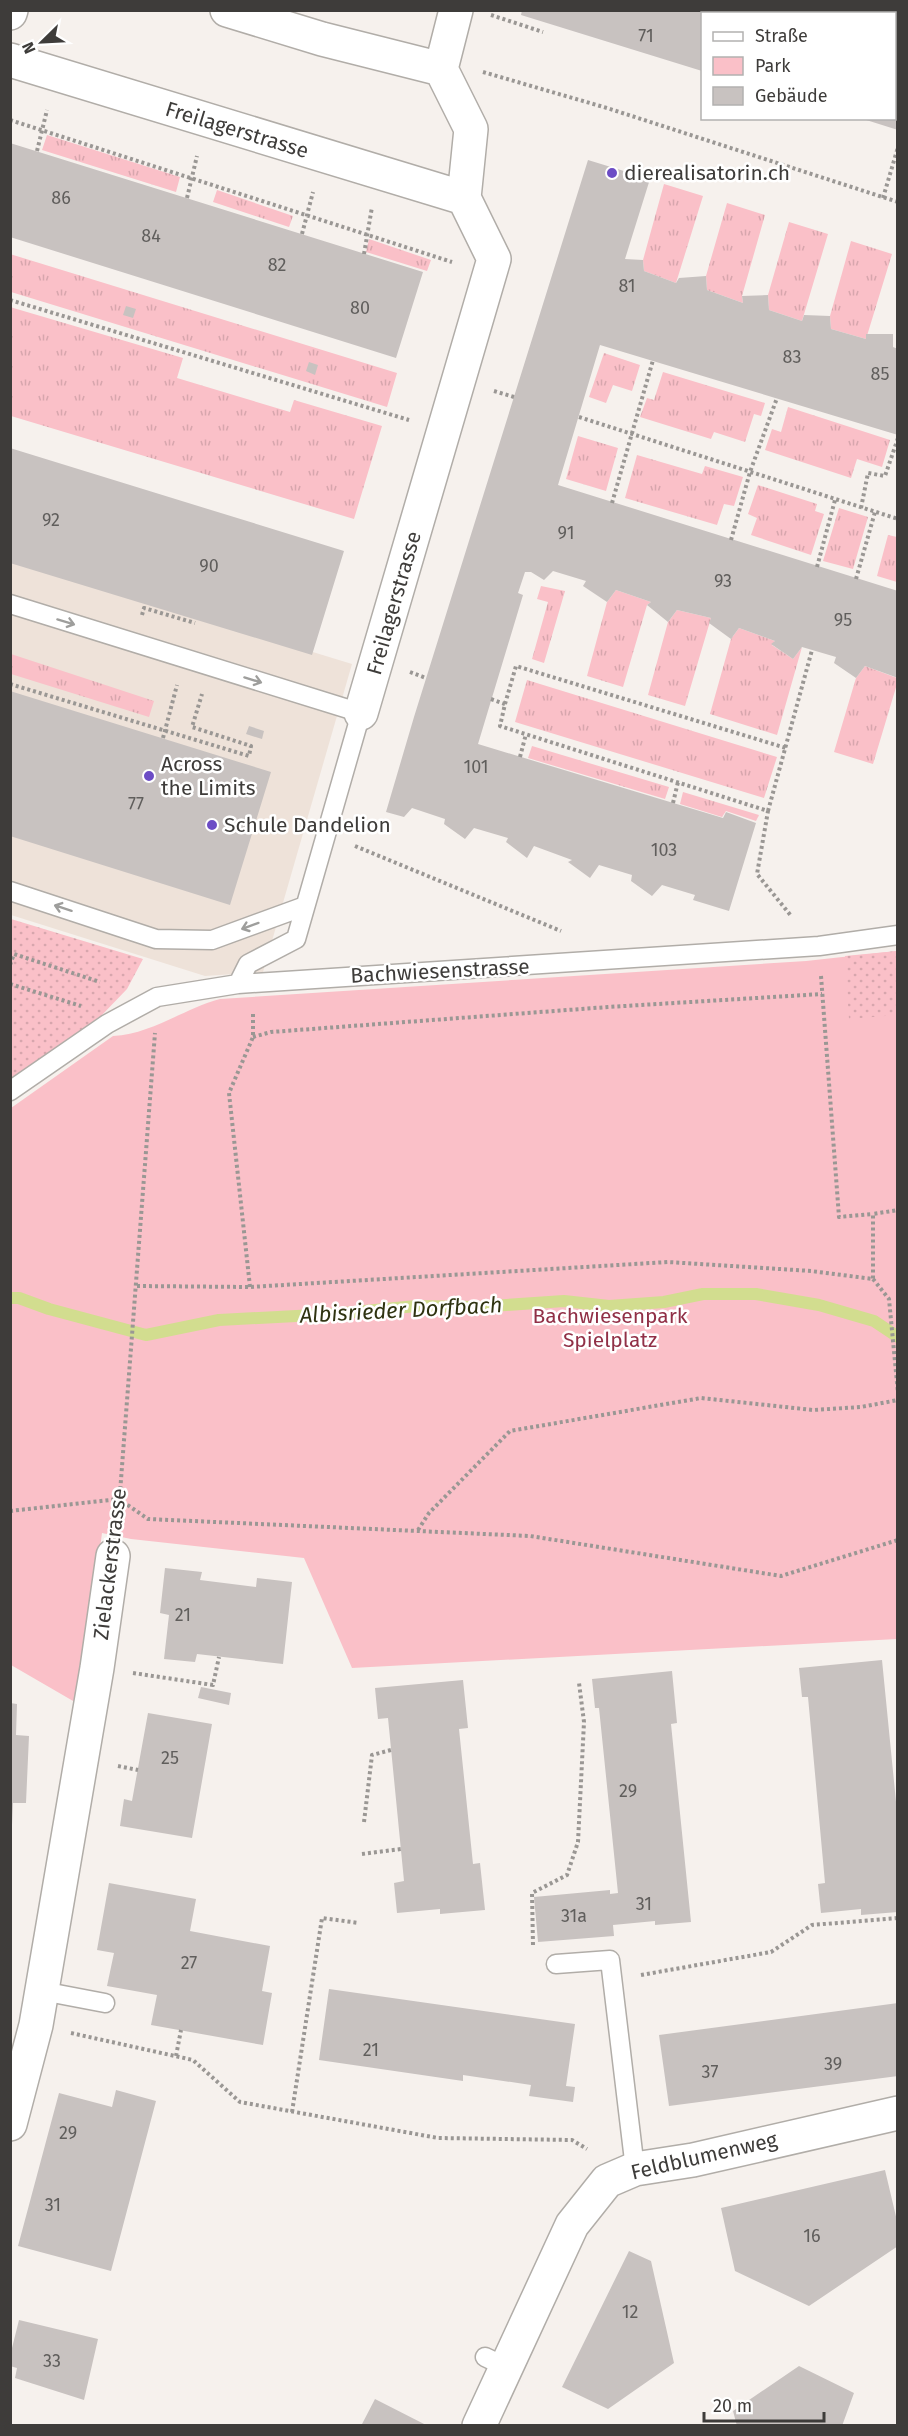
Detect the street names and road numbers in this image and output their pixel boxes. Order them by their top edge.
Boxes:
street label: Freilagerstrasse [162,96,312,164]
street label: Freilagerstrasse [361,528,427,678]
street label: Bachwiesenstrasse [350,953,530,989]
street label: Zielackerstrasse [88,1487,132,1641]
street label: Feldblumenweg [628,2126,780,2185]

